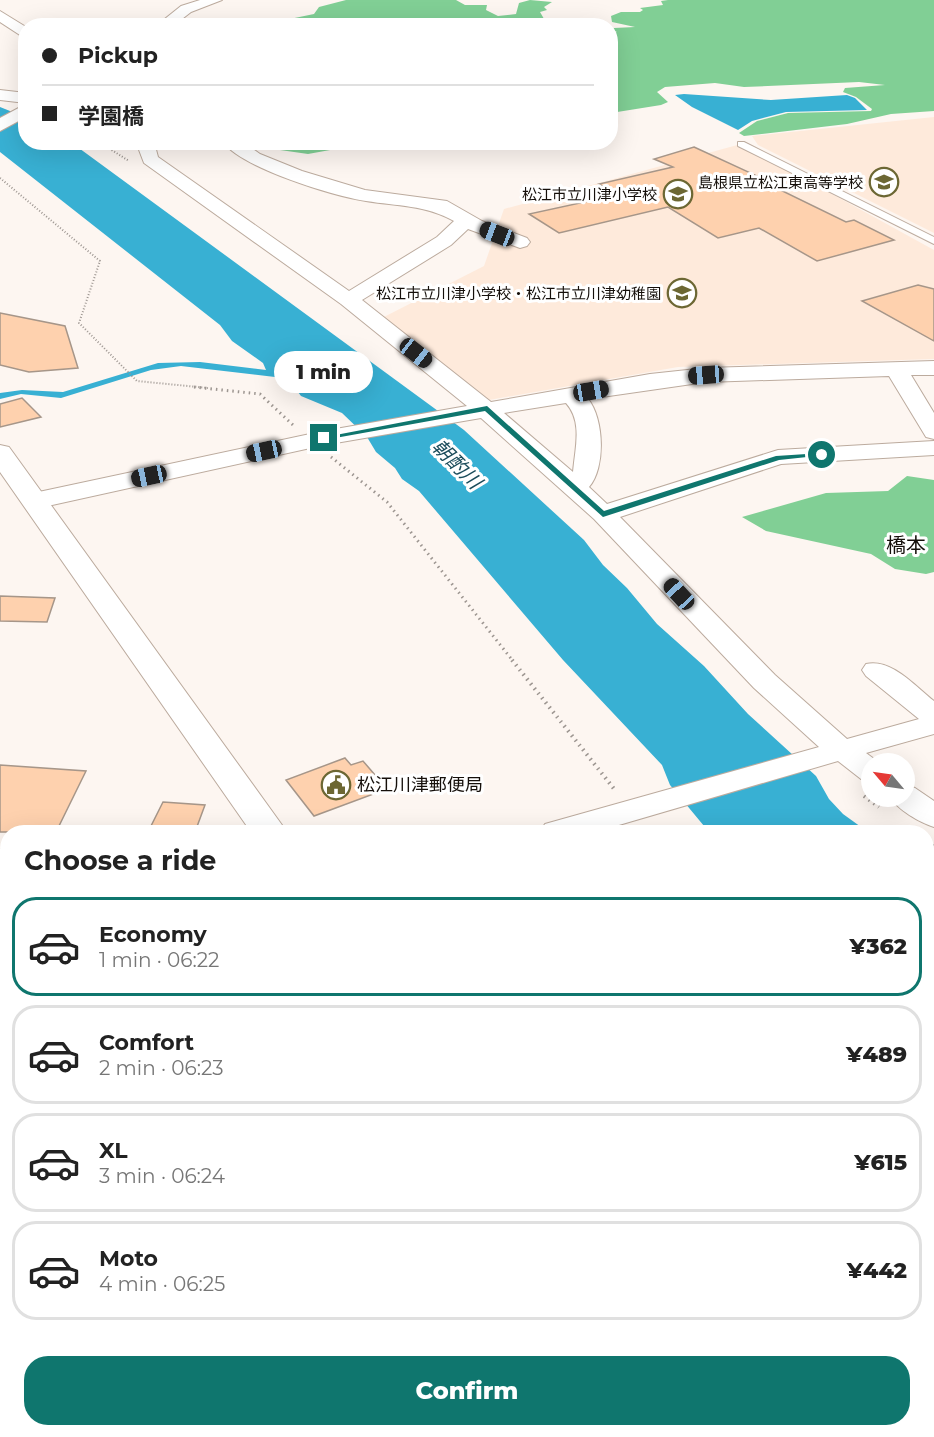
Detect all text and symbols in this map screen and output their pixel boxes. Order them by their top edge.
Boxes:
text: Pickup [78,42,158,69]
text: 学園橋 [78,103,144,130]
school or university icon: 島根県立松江東高等学校 [868,166,900,198]
place label: 島根県立松江東高等学校 [698,173,863,192]
school or university icon: 松江市立川津小学校 [662,178,694,210]
place label: 松江市立川津小学校 [522,185,657,204]
car [477,219,517,249]
school or university icon: 松江市立川津小学校・松江市立川津幼稚園 [666,277,698,309]
place label: 松江市立川津小学校・松江市立川津幼稚園 [376,284,661,303]
car [396,335,436,371]
callout: 1 min [274,351,374,393]
text: 1 min [296,360,351,384]
car [687,365,725,385]
car [572,379,610,403]
route end [310,424,337,451]
water label: 朝酌川 [427,434,488,495]
car [245,438,283,464]
route start [808,441,835,468]
car [130,463,168,489]
district label: 橋本 [886,533,926,557]
car [660,575,698,613]
north arrow [861,753,915,807]
map controls [861,753,915,807]
public building icon: 松江川津郵便局 [320,769,352,801]
place label: 松江川津郵便局 [357,774,483,796]
text: Choose a ride [24,844,216,877]
icon: car [27,920,81,974]
text: Economy [99,921,207,948]
text: ¥362 [849,933,907,960]
text: 1 min · 06:22 [99,948,219,972]
icon: car [27,1028,81,1082]
text: Comfort [99,1029,194,1056]
text: ¥489 [846,1041,907,1068]
text: 2 min · 06:23 [99,1056,224,1080]
icon: car [27,1136,81,1190]
text: XL [99,1137,128,1164]
text: ¥615 [854,1149,907,1176]
text: 3 min · 06:24 [99,1164,225,1188]
icon: car [27,1244,81,1298]
text: Moto [99,1245,158,1272]
text: ¥442 [847,1257,907,1284]
text: 4 min · 06:25 [99,1272,225,1296]
button: Confirm [24,1356,910,1425]

